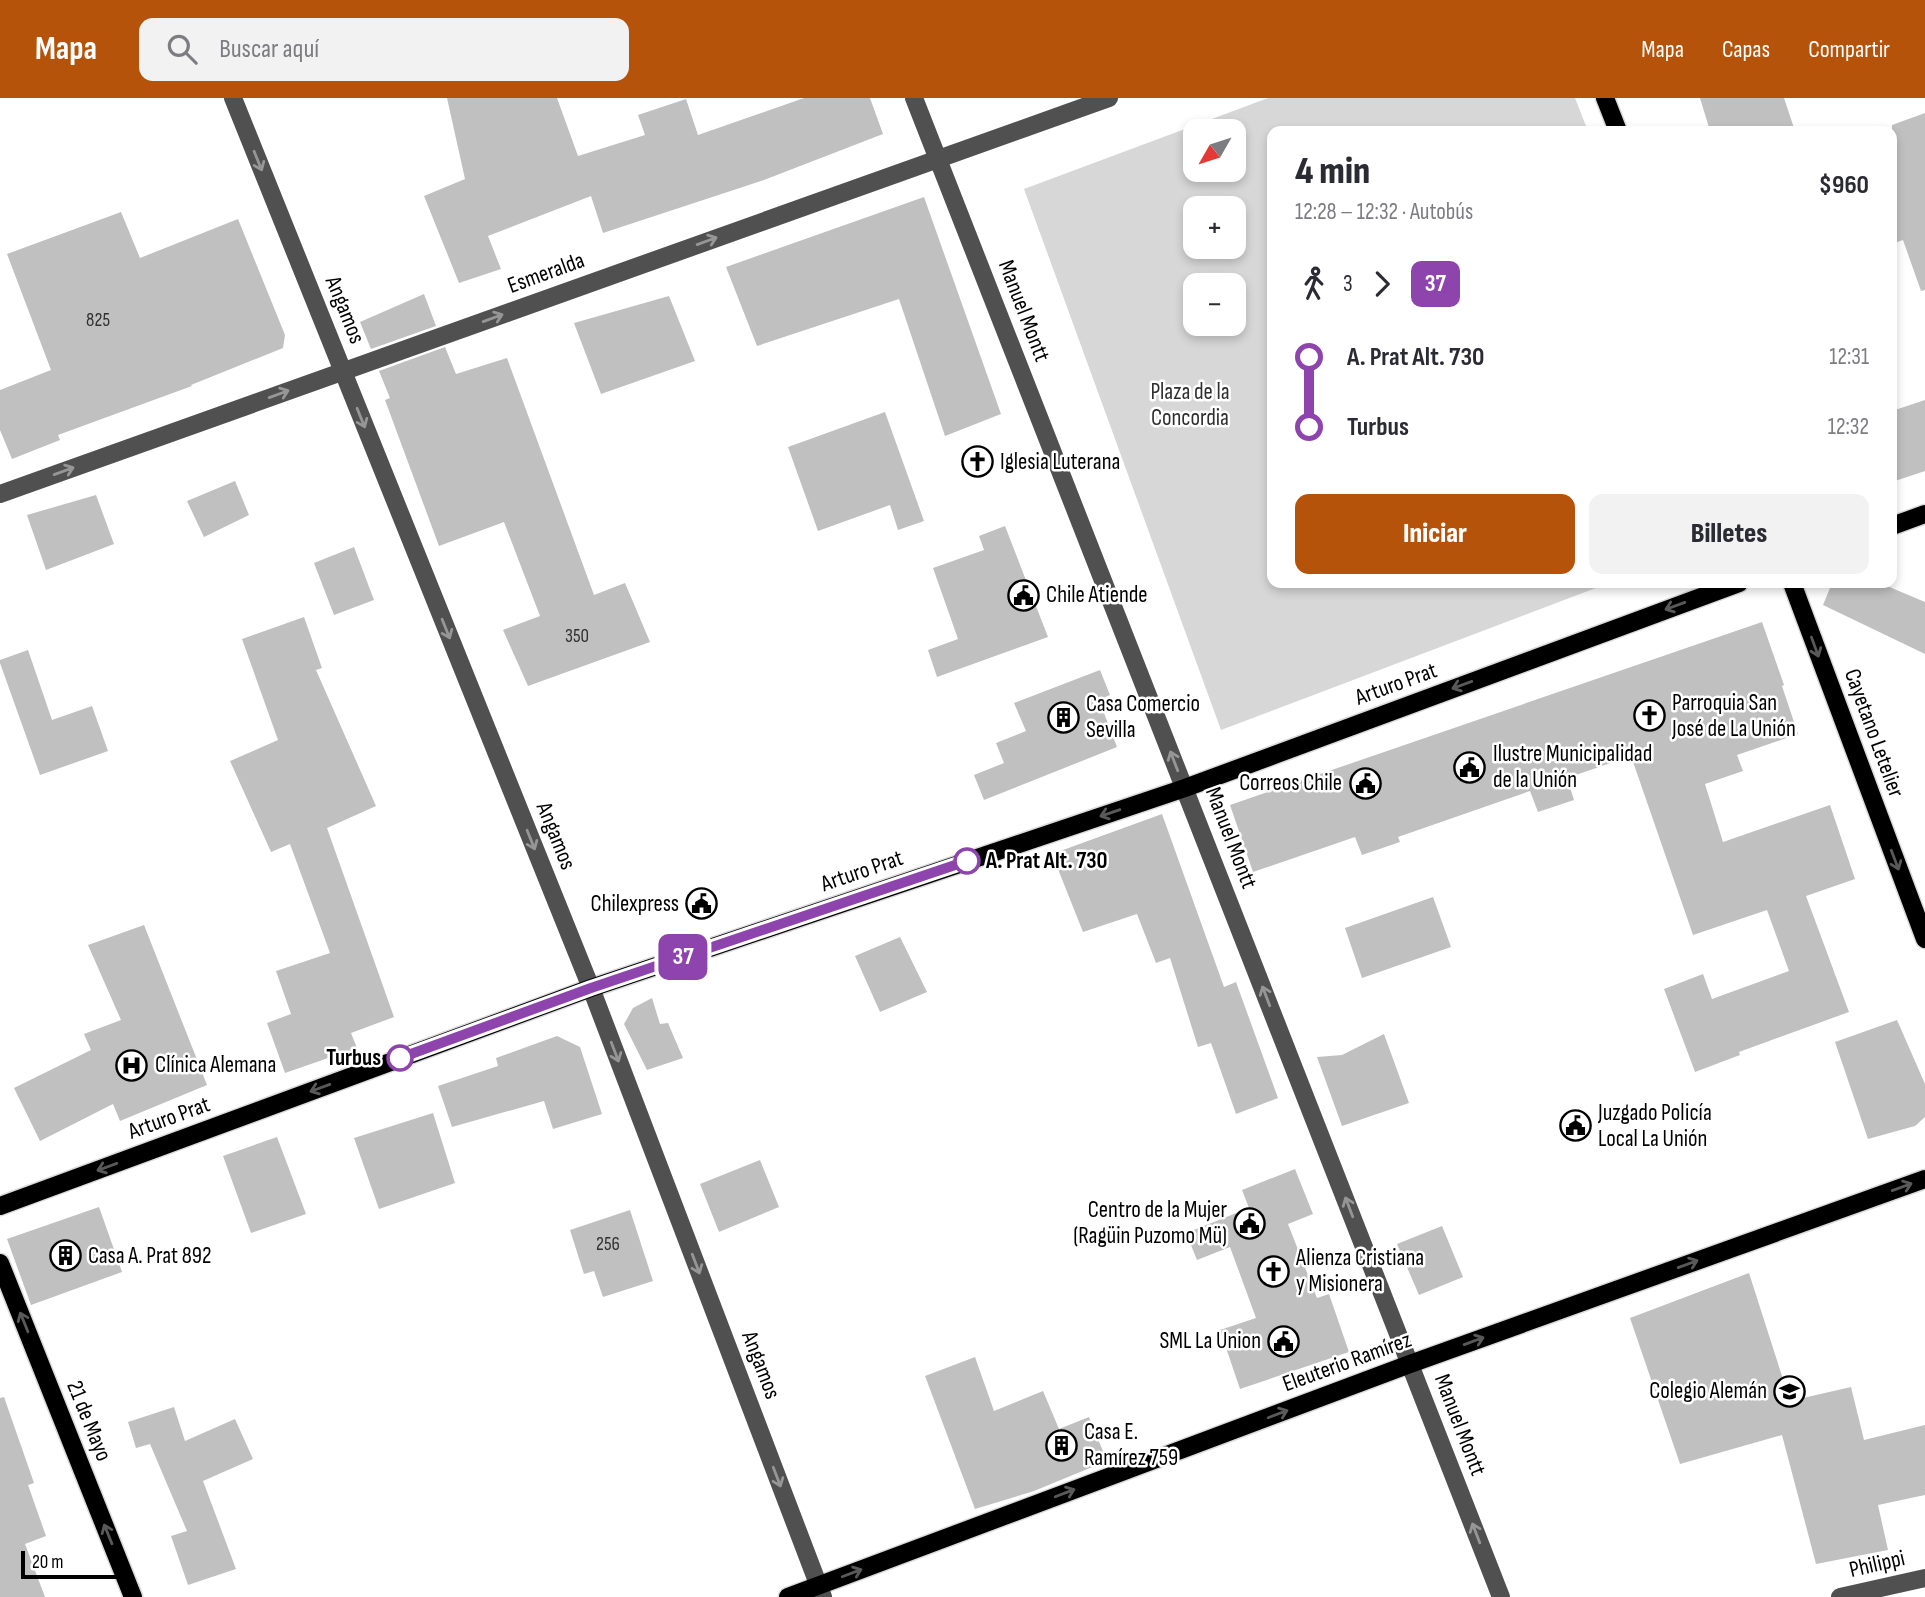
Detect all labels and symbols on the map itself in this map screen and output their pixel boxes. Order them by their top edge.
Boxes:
north arrow [1183,119,1246,182]
one-way arrow [253,150,266,172]
one-way arrow [696,234,718,246]
street label: Esmeralda [504,246,588,300]
street label: Manuel Montt [992,256,1056,366]
street label: Angamos [318,271,371,348]
house number: 825 [86,309,110,332]
one-way arrow [481,311,503,323]
park label: Plaza de la Concordia [1150,378,1230,432]
one-way arrow [267,387,289,399]
one-way arrow [356,406,369,428]
church icon: Iglesia Luterana [960,445,994,479]
place label: Iglesia Luterana [1000,448,1120,476]
one-way arrow [53,463,75,476]
public building icon: Chile Atiende [1006,578,1040,612]
place label: Chile Atiende [1046,581,1148,609]
one-way arrow [1665,601,1687,614]
one-way arrow [441,618,454,639]
house number: 350 [565,625,589,648]
one-way arrow [1810,635,1823,657]
street label: Arturo Prat [1350,656,1441,712]
street label: Cayetano Letelier [1838,665,1910,801]
one-way arrow [1452,680,1474,693]
place label: Parroquia San José de La Unión [1671,689,1796,743]
place label: Casa Comercio Sevilla [1086,690,1200,744]
church icon: Parroquia San José de La Unión [1632,699,1666,733]
building icon: Casa Comercio Sevilla [1046,700,1080,734]
place label: Ilustre Municipalidad de la Unión [1493,740,1652,794]
public building icon: Ilustre Municipalidad de la Unión [1453,750,1487,784]
one-way arrow [1167,751,1180,772]
public building icon: Correos Chile [1348,766,1382,800]
place label: Correos Chile [1239,769,1342,797]
street label: Manuel Montt [1199,783,1263,893]
street label: Angamos [529,797,582,874]
one-way arrow [1099,807,1121,820]
one-way arrow [526,829,539,850]
street label: Arturo Prat [816,844,907,898]
place label: A. Prat Alt. 730 [985,847,1108,875]
marker: A. Prat Alt. 730 [954,848,980,874]
one-way arrow [1889,849,1902,870]
public building icon: Chilexpress [685,887,719,921]
place label: Chilexpress [590,890,679,918]
line badge: 37 [652,934,714,980]
one-way arrow [1259,985,1271,1007]
one-way arrow [610,1040,623,1062]
place label: Turbus [326,1044,381,1072]
marker: Turbus [387,1045,413,1071]
hospital icon: Clínica Alemana [115,1048,149,1082]
place label: Clínica Alemana [155,1051,276,1079]
one-way arrow [309,1083,331,1095]
street label: Arturo Prat [123,1090,214,1146]
place label: Juzgado Policía Local La Unión [1597,1099,1712,1153]
public building icon: Juzgado Policía Local La Unión [1558,1109,1592,1143]
one-way arrow [96,1161,118,1174]
one-way arrow [1891,1180,1913,1192]
place label: Centro de la Mujer (Ragüin Puzomo Mü) [1073,1196,1227,1250]
one-way arrow [1341,1197,1354,1219]
public building icon: Centro de la Mujer (Ragüin Puzomo Mü) [1233,1206,1267,1240]
house number: 256 [596,1233,620,1256]
building icon: Casa A. Prat 892 [48,1239,82,1273]
place label: Casa A. Prat 892 [88,1242,212,1270]
place label: Alienza Cristiana y Misionera [1295,1244,1424,1298]
one-way arrow [691,1253,704,1275]
church icon: Alienza Cristiana y Misionera [1256,1254,1290,1288]
one-way arrow [1677,1257,1699,1269]
one-way arrow [16,1312,29,1334]
public building icon: SML La Union [1267,1324,1301,1358]
street label: Angamos [735,1326,787,1403]
street label: Eleuterio Ramírez [1279,1326,1415,1398]
place label: SML La Union [1159,1327,1261,1355]
one-way arrow [1463,1334,1485,1346]
street label: Manuel Montt [1428,1370,1492,1480]
school or university icon: Colegio Alemán [1773,1374,1807,1408]
street label: 21 de Mayo [60,1377,118,1465]
place label: Colegio Alemán [1649,1377,1767,1405]
one-way arrow [1266,1406,1288,1419]
place label: Casa E. Ramírez 759 [1084,1418,1178,1472]
building icon: Casa E. Ramírez 759 [1044,1428,1078,1462]
one-way arrow [772,1466,785,1487]
one-way arrow [1053,1486,1075,1498]
one-way arrow [101,1523,114,1545]
one-way arrow [1469,1523,1482,1545]
street label: Philippi [1846,1544,1908,1584]
scale bar [21,1548,121,1580]
one-way arrow [840,1566,862,1578]

